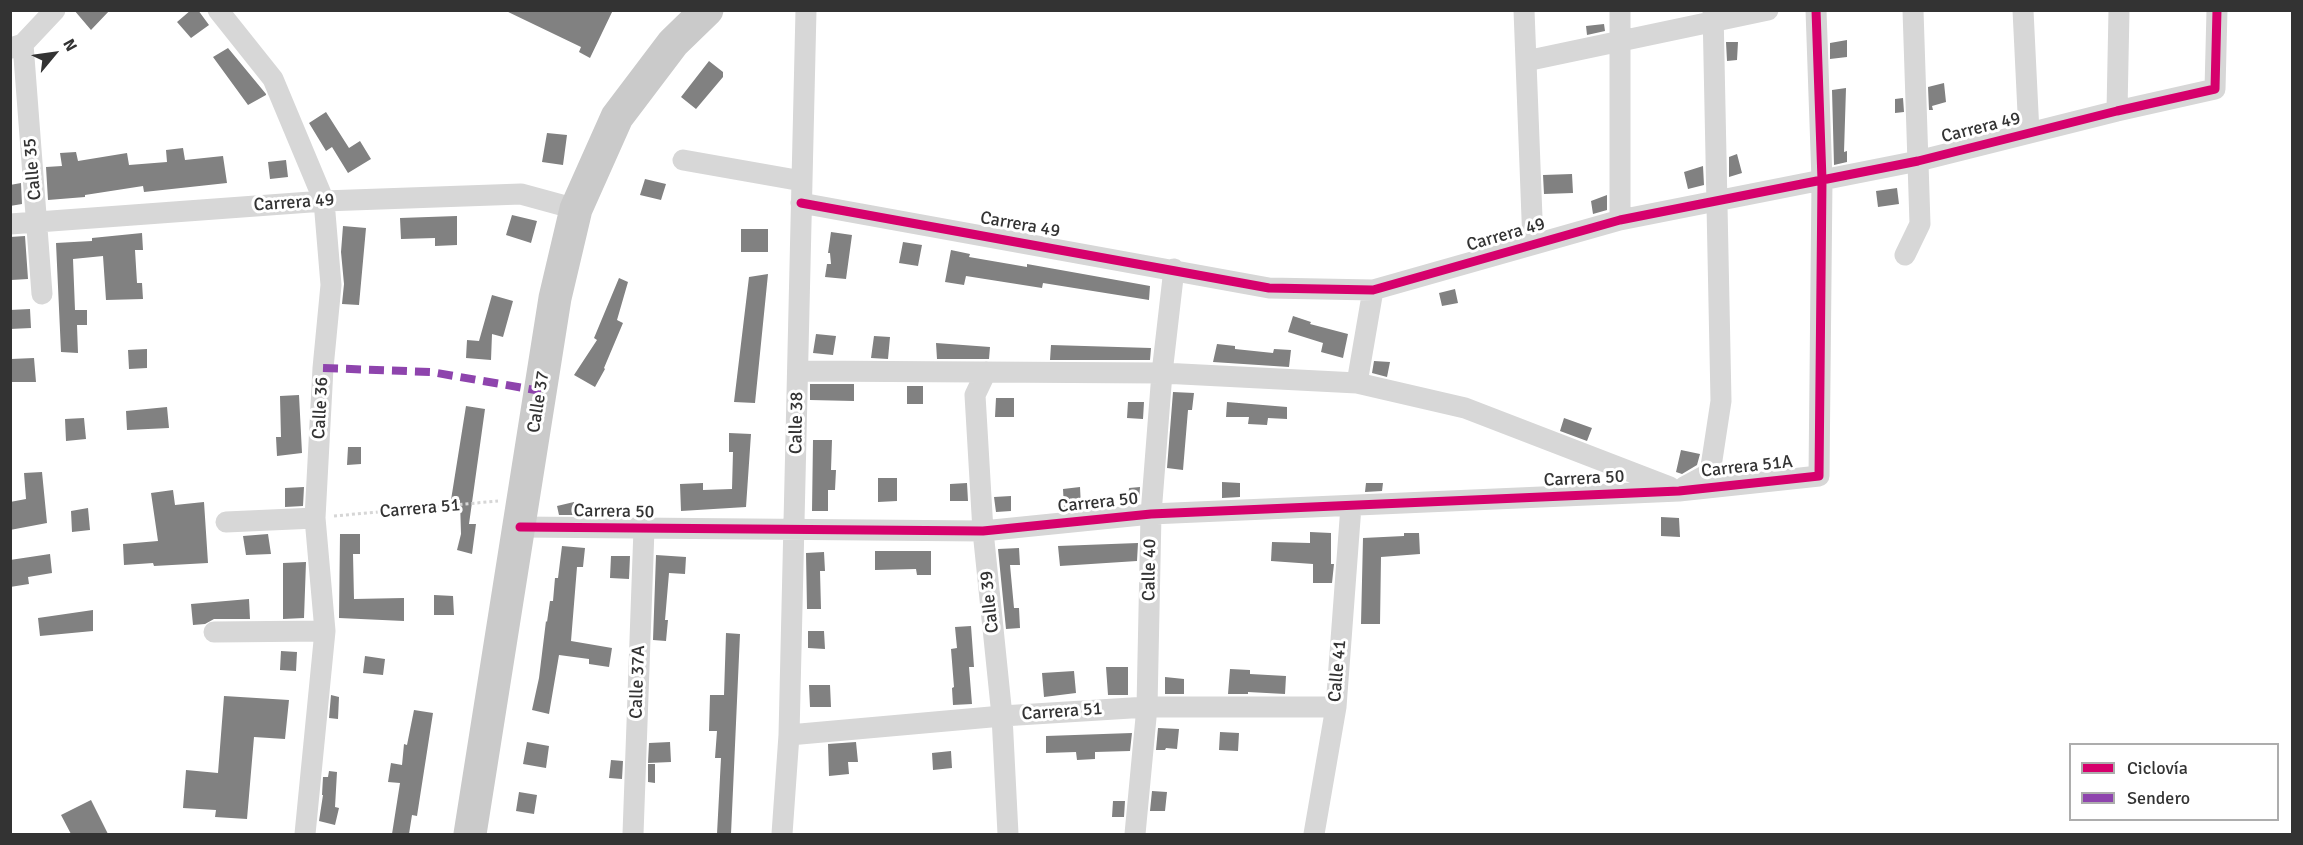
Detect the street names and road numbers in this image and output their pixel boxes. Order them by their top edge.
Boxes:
street label: Carrera 49 [1939,108,2023,148]
street label: Calle 35 [20,137,46,201]
street label: Carrera 49 [253,189,335,217]
street label: Carrera 49 [978,207,1062,243]
street label: Carrera 49 [1464,213,1548,257]
street label: Calle 37 [523,369,555,435]
street label: Calle 36 [309,376,333,440]
street label: Calle 38 [786,392,808,454]
street label: Carrera 51A [1700,451,1794,483]
street label: Carrera 50 [1543,466,1625,492]
street label: Carrera 50 [1057,488,1139,518]
street label: Carrera 51 [379,495,461,523]
street label: Carrera 50 [573,500,655,524]
street label: Calle 40 [1139,539,1161,601]
street label: Calle 39 [976,570,1004,634]
street label: Calle 41 [1325,639,1351,703]
street label: Calle 37A [626,645,650,719]
street label: Carrera 51 [1021,698,1103,726]

